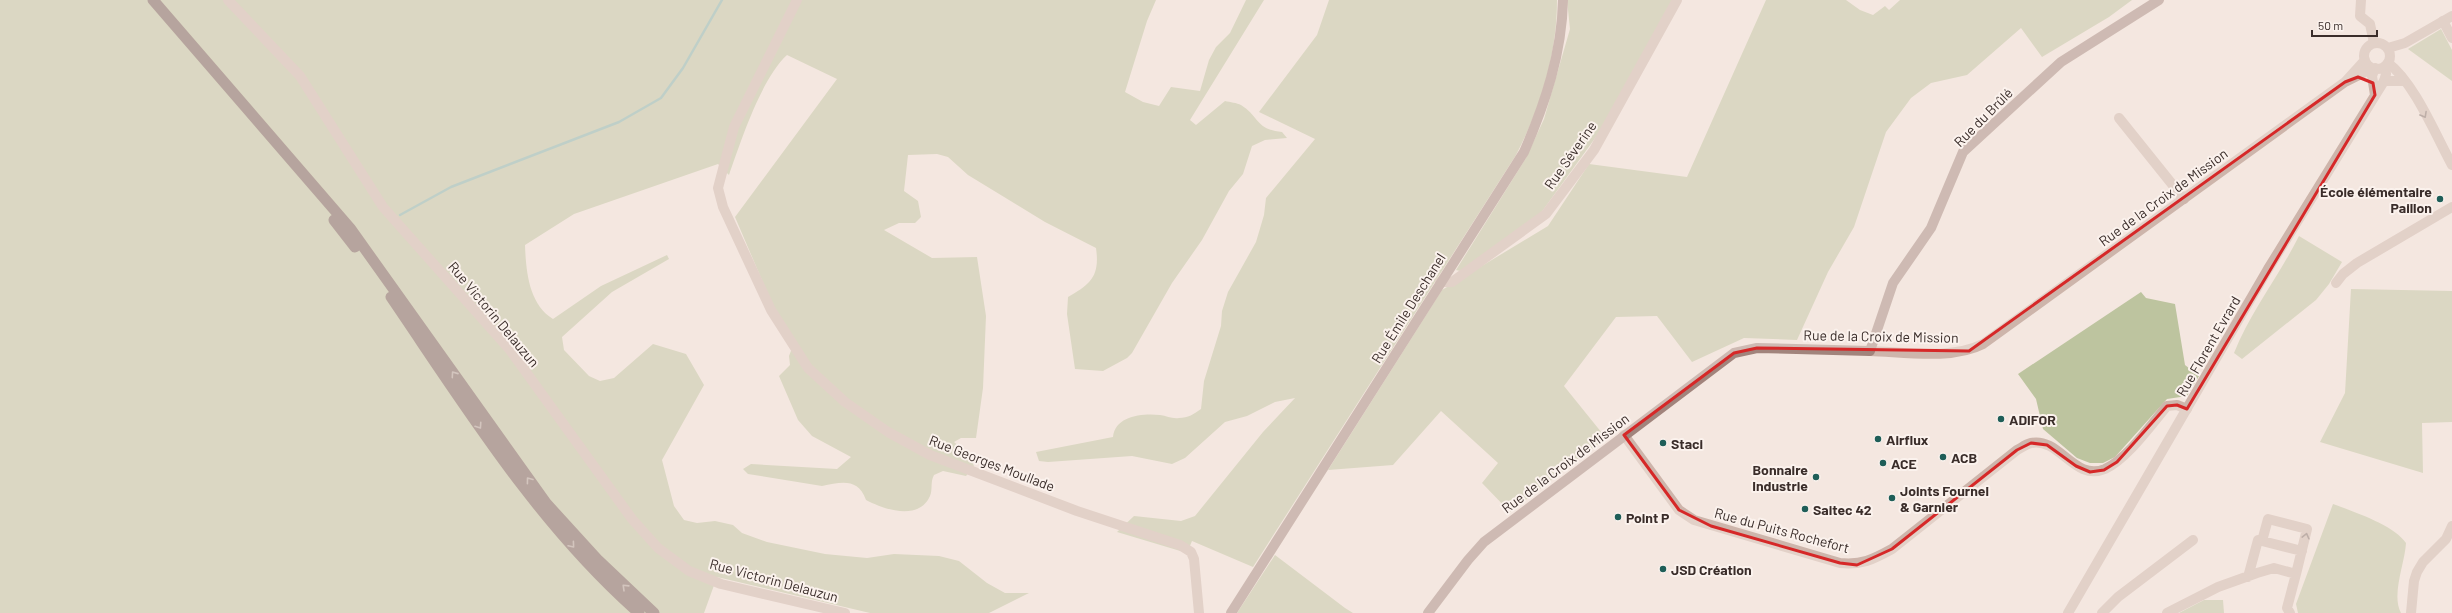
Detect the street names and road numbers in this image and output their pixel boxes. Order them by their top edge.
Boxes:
street label: Rue du Brûlé [1950,84,2016,150]
street label: Rue Séverine [1540,118,1600,192]
street label: Rue de la Croix de Mission [2095,145,2231,249]
street label: Rue Émile Deschanel [1367,250,1449,366]
street label: Rue Victorin Delauzun [445,258,543,370]
street label: Rue Florent Evrard [2172,293,2244,399]
street label: Rue de la Croix de Mission [1803,326,1959,346]
street label: Rue de la Croix de Mission [1498,410,1632,516]
street label: Rue Georges Moullade [927,431,1057,495]
street label: Rue du Puits Rochefort [1713,504,1851,556]
street label: Rue Victorin Delauzun [708,555,840,605]

